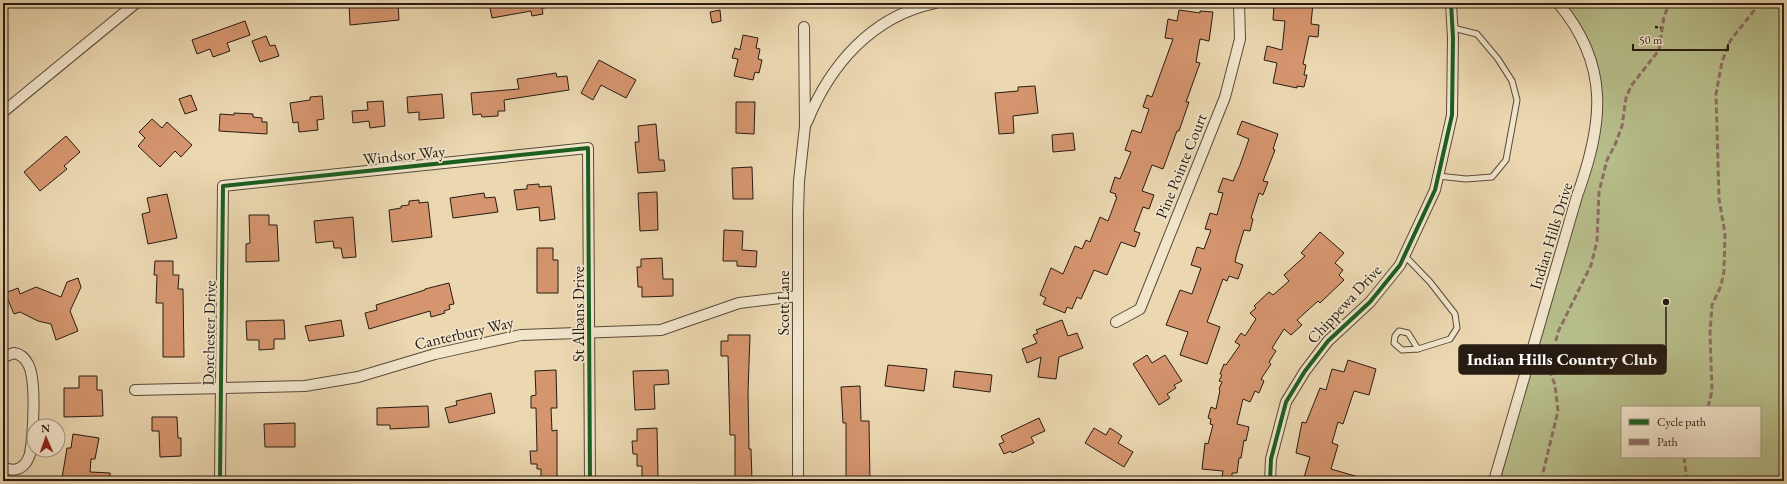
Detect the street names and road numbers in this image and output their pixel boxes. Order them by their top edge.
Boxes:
street label: Pine Pointe Court [1150,110,1212,222]
street label: Windsor Way [362,140,447,170]
street label: Indian Hills Drive [1525,180,1577,292]
street label: Chippewa Drive [1302,260,1386,348]
street label: St Albans Drive [568,266,589,362]
street label: Scott Lane [773,270,794,336]
street label: Dorchester Drive [198,280,220,386]
street label: Canterbury Way [412,311,517,355]

